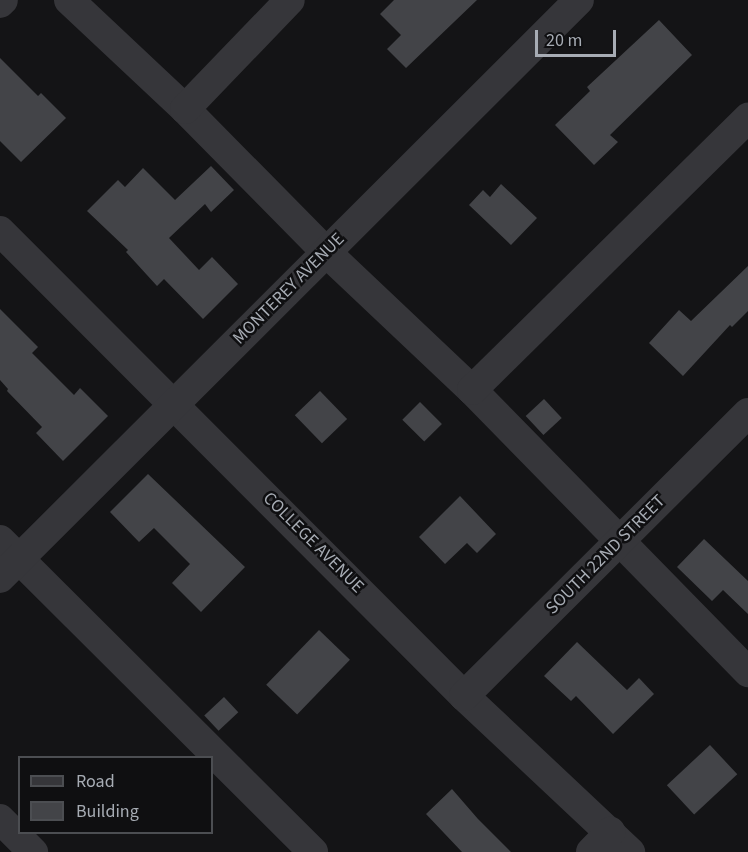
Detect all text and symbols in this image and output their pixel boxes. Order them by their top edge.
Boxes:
scale bar [538,18,619,56]
text: 20 m [546,28,582,53]
street label: MONTEREY AVENUE [229,229,349,349]
street label: COLLEGE AVENUE [258,488,368,598]
street label: SOUTH 22ND STREET [542,491,670,619]
legend [18,756,213,834]
text: Road [76,769,115,794]
text: Building [76,799,139,824]

